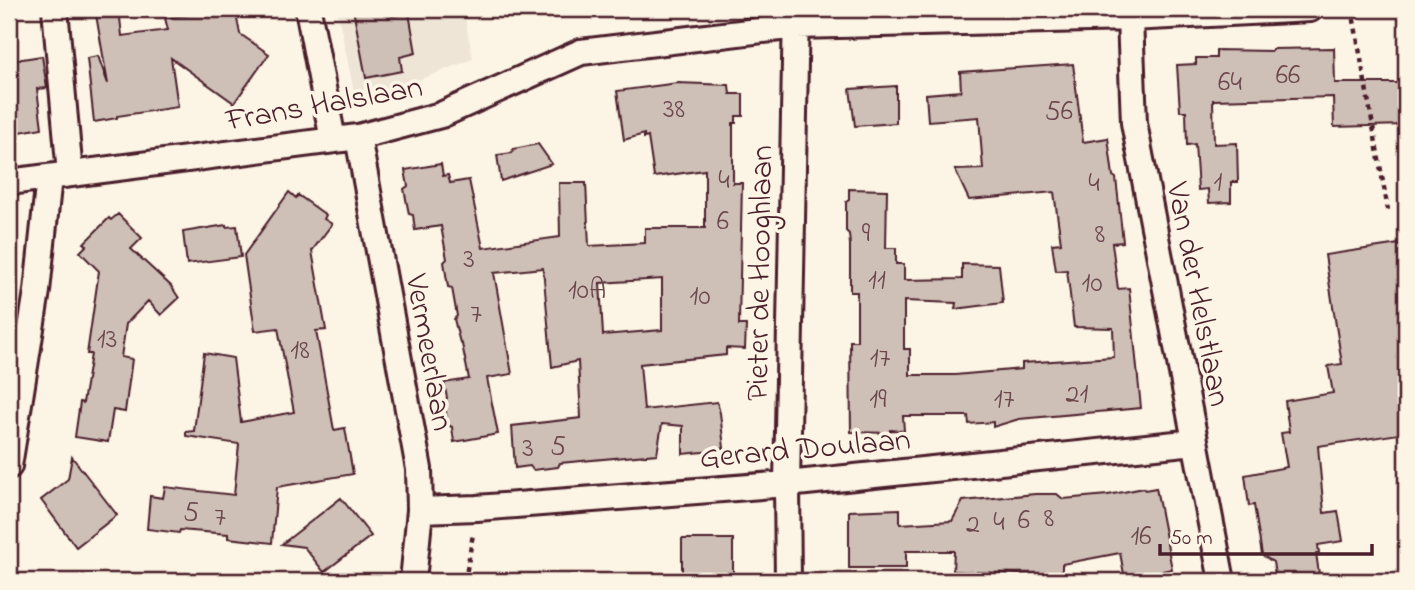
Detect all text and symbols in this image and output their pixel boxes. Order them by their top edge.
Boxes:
house number: 66 [1276,56,1300,97]
house number: 64 [1218,63,1242,104]
street label: Frans Halslaan [222,65,427,146]
house number: 38 [663,90,685,131]
house number: 56 [1045,92,1073,133]
street label: Pieter de Hooghlaan [736,145,787,401]
house number: 4 [718,161,730,202]
house number: 1 [1214,163,1223,204]
house number: 4 [1088,164,1100,205]
street label: Van der Helstlaan [1152,178,1241,411]
house number: 6 [717,202,729,243]
house number: 9 [862,214,871,255]
house number: 8 [1095,215,1105,256]
house number: 3 [463,240,475,281]
house number: 11 [868,261,886,302]
house number: 10 [1081,264,1103,305]
street label: Vermeerlaan [390,270,464,435]
house number: 10A [568,271,606,312]
house number: 10 [689,277,711,318]
house number: 7 [470,295,482,336]
house number: 13 [97,320,117,361]
house number: 18 [290,331,310,372]
house number: 17 [870,339,891,380]
house number: 21 [1066,375,1089,416]
house number: 19 [869,380,887,421]
house number: 17 [994,380,1015,421]
street label: Gerard Doulaan [698,418,913,483]
house number: 5 [550,427,566,468]
house number: 3 [522,429,534,470]
house number: 5 [183,493,199,534]
house number: 7 [214,498,226,539]
house number: 8 [1044,499,1054,540]
house number: 6 [1018,501,1030,542]
house number: 4 [993,503,1005,544]
house number: 2 [966,505,980,546]
scale bar [1160,513,1371,557]
house number: 16 [1130,517,1152,558]
text: 50 m [1170,524,1213,554]

